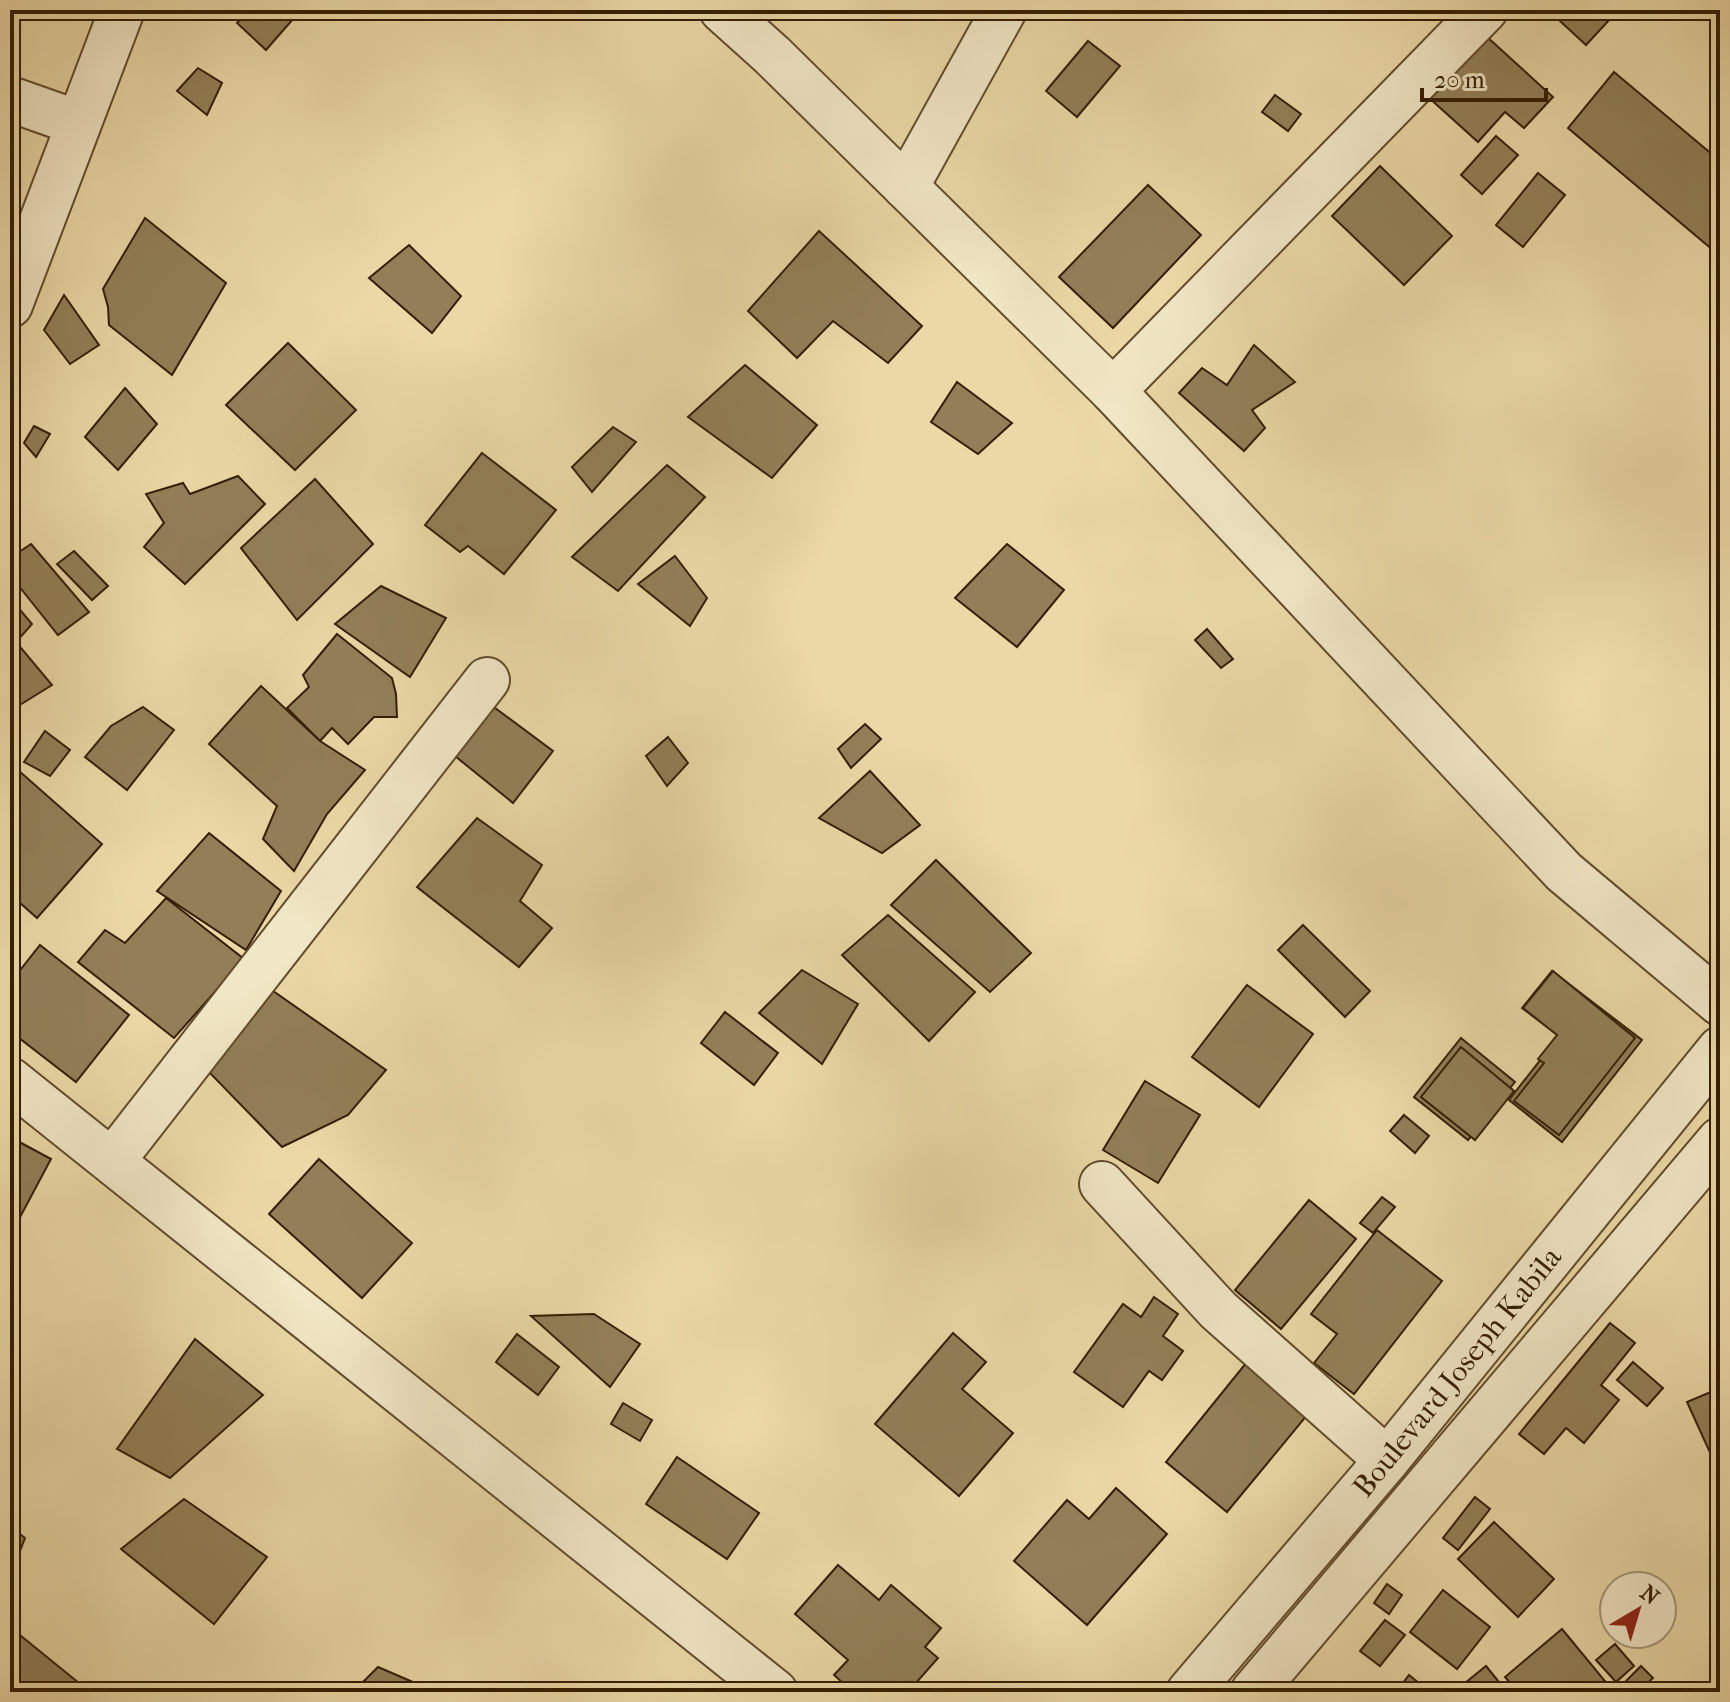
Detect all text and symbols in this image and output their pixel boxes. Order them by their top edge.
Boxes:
scale bar [1422,52,1546,102]
text: 20 m [1434,66,1485,94]
street label: Boulevard Joseph Kabila [1346,1239,1570,1504]
north arrow [1598,1570,1678,1650]
text: N [1635,1580,1665,1611]

